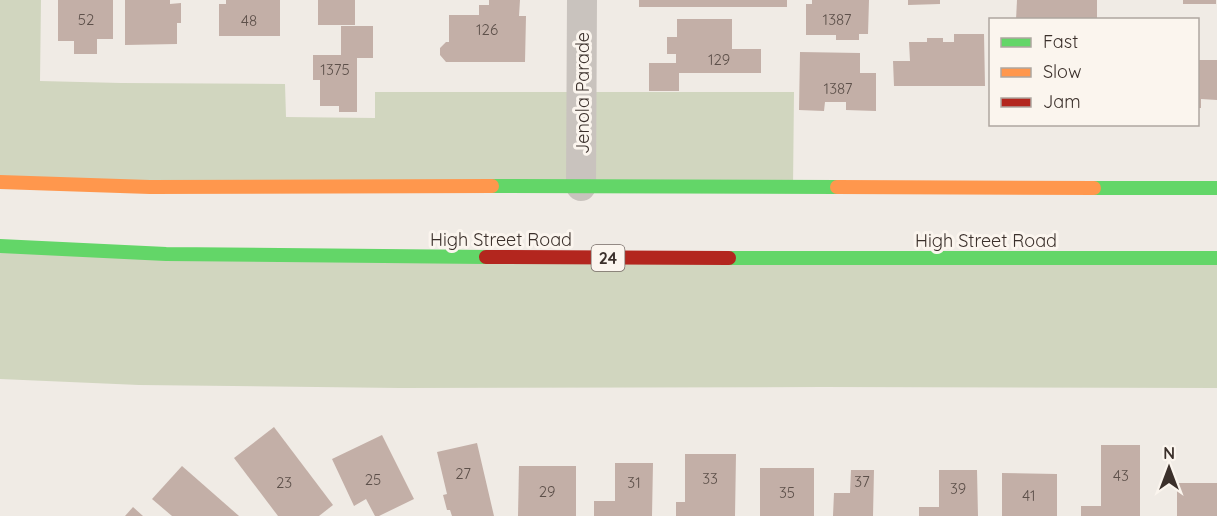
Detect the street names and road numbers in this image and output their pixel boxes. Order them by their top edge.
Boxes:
street label: Jenola Parade [571,32,594,154]
street label: High Street Road [430,228,572,251]
street label: High Street Road [915,229,1057,252]
road number: 24 [592,245,624,271]

